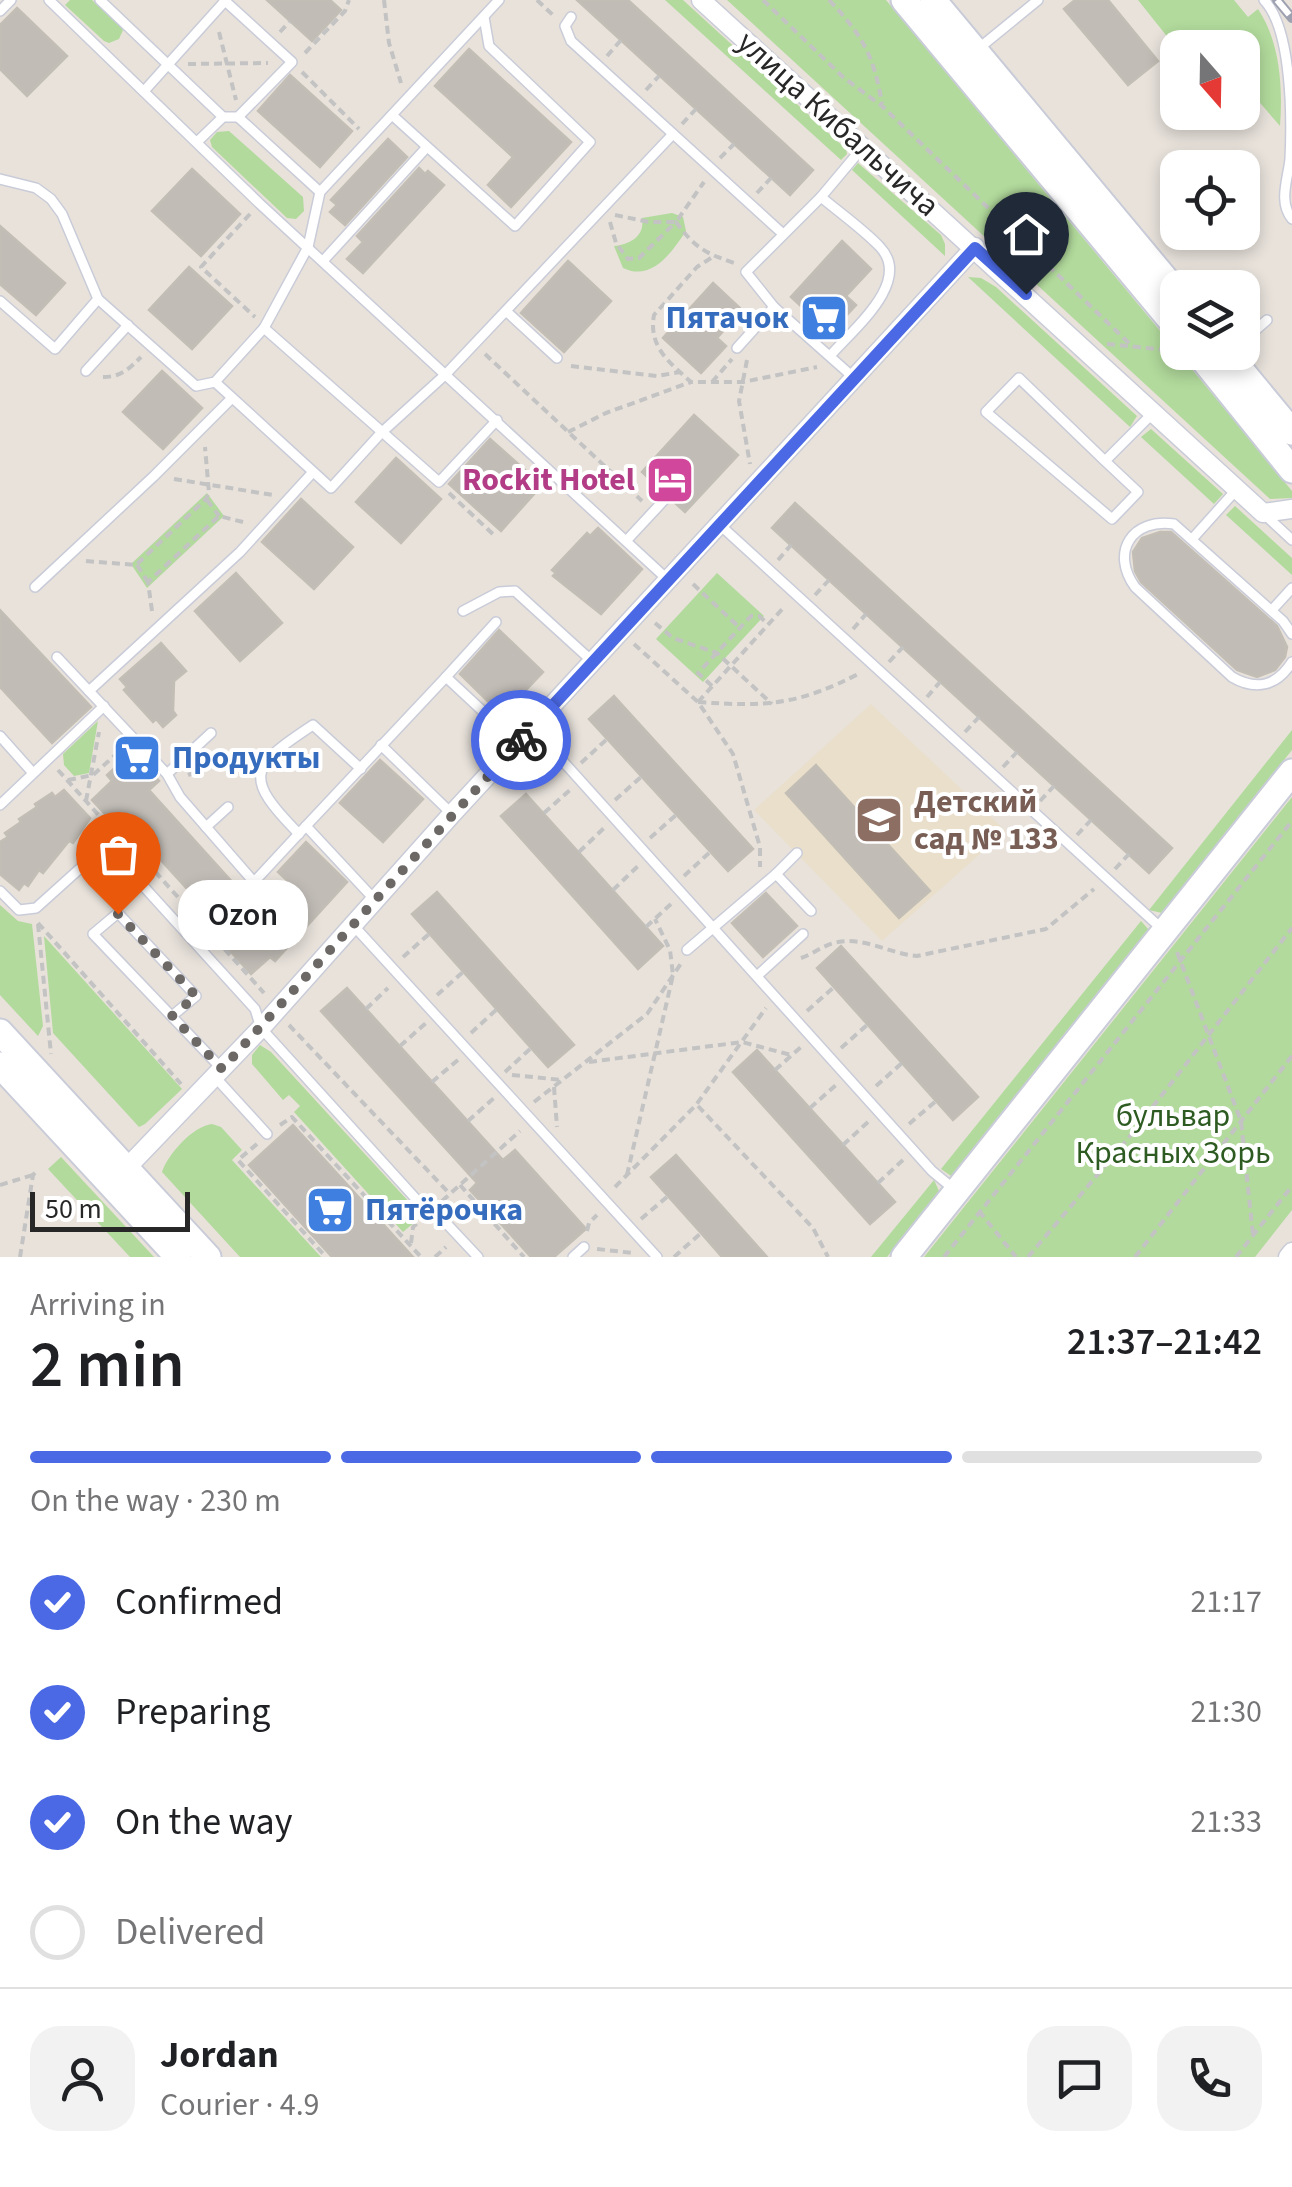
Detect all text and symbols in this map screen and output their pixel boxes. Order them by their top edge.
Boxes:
street label: улица Кибальчича [726,20,950,228]
north arrow [1160,30,1260,130]
map controls [1160,30,1260,370]
button: locate [1160,150,1260,250]
pin [984,192,1069,295]
icon: home [999,207,1054,262]
button: layers [1160,270,1260,370]
supermarket icon: Пятачок [798,292,850,344]
place label: Пятачок [665,295,789,341]
hotel icon: Rockit Hotel [644,454,696,506]
place label: Rockit Hotel [462,457,635,503]
courier [471,690,571,790]
icon: bike [494,713,549,768]
supermarket icon: Продукты [111,732,163,784]
place label: Продукты [172,735,321,781]
place label: Детский сад № 133 [914,779,1059,862]
school or university icon: Детский сад № 133 [853,794,905,846]
pin [76,812,161,915]
icon: bag [91,827,146,882]
callout: Ozon [178,879,308,949]
text: Ozon [208,892,278,938]
park label: бульвар Красных Зорь [1075,1093,1271,1176]
supermarket icon: Пятёрочка [304,1184,356,1236]
scale bar [30,1187,190,1232]
place label: Пятёрочка [365,1187,523,1233]
text: 50 m [45,1189,102,1229]
text: Arriving in [30,1282,166,1328]
text: 21:37–21:42 [1067,1315,1262,1369]
text: 2 min [30,1319,185,1412]
text: On the way · 230 m [30,1478,281,1524]
icon: check [30,1575,85,1630]
text: Confirmed [115,1575,283,1629]
text: 21:17 [1190,1579,1262,1625]
icon: check [30,1685,85,1740]
text: Preparing [115,1685,270,1739]
text: 21:30 [1190,1689,1262,1735]
icon: check [30,1795,85,1850]
text: On the way [115,1795,292,1849]
text: 21:33 [1190,1799,1262,1845]
text: Delivered [115,1905,265,1959]
button: person [30,2026,135,2131]
button: chat [1027,2026,1132,2131]
button: phone [1157,2026,1262,2131]
text: Jordan [160,2028,279,2082]
text: Courier · 4.9 [160,2082,320,2128]

